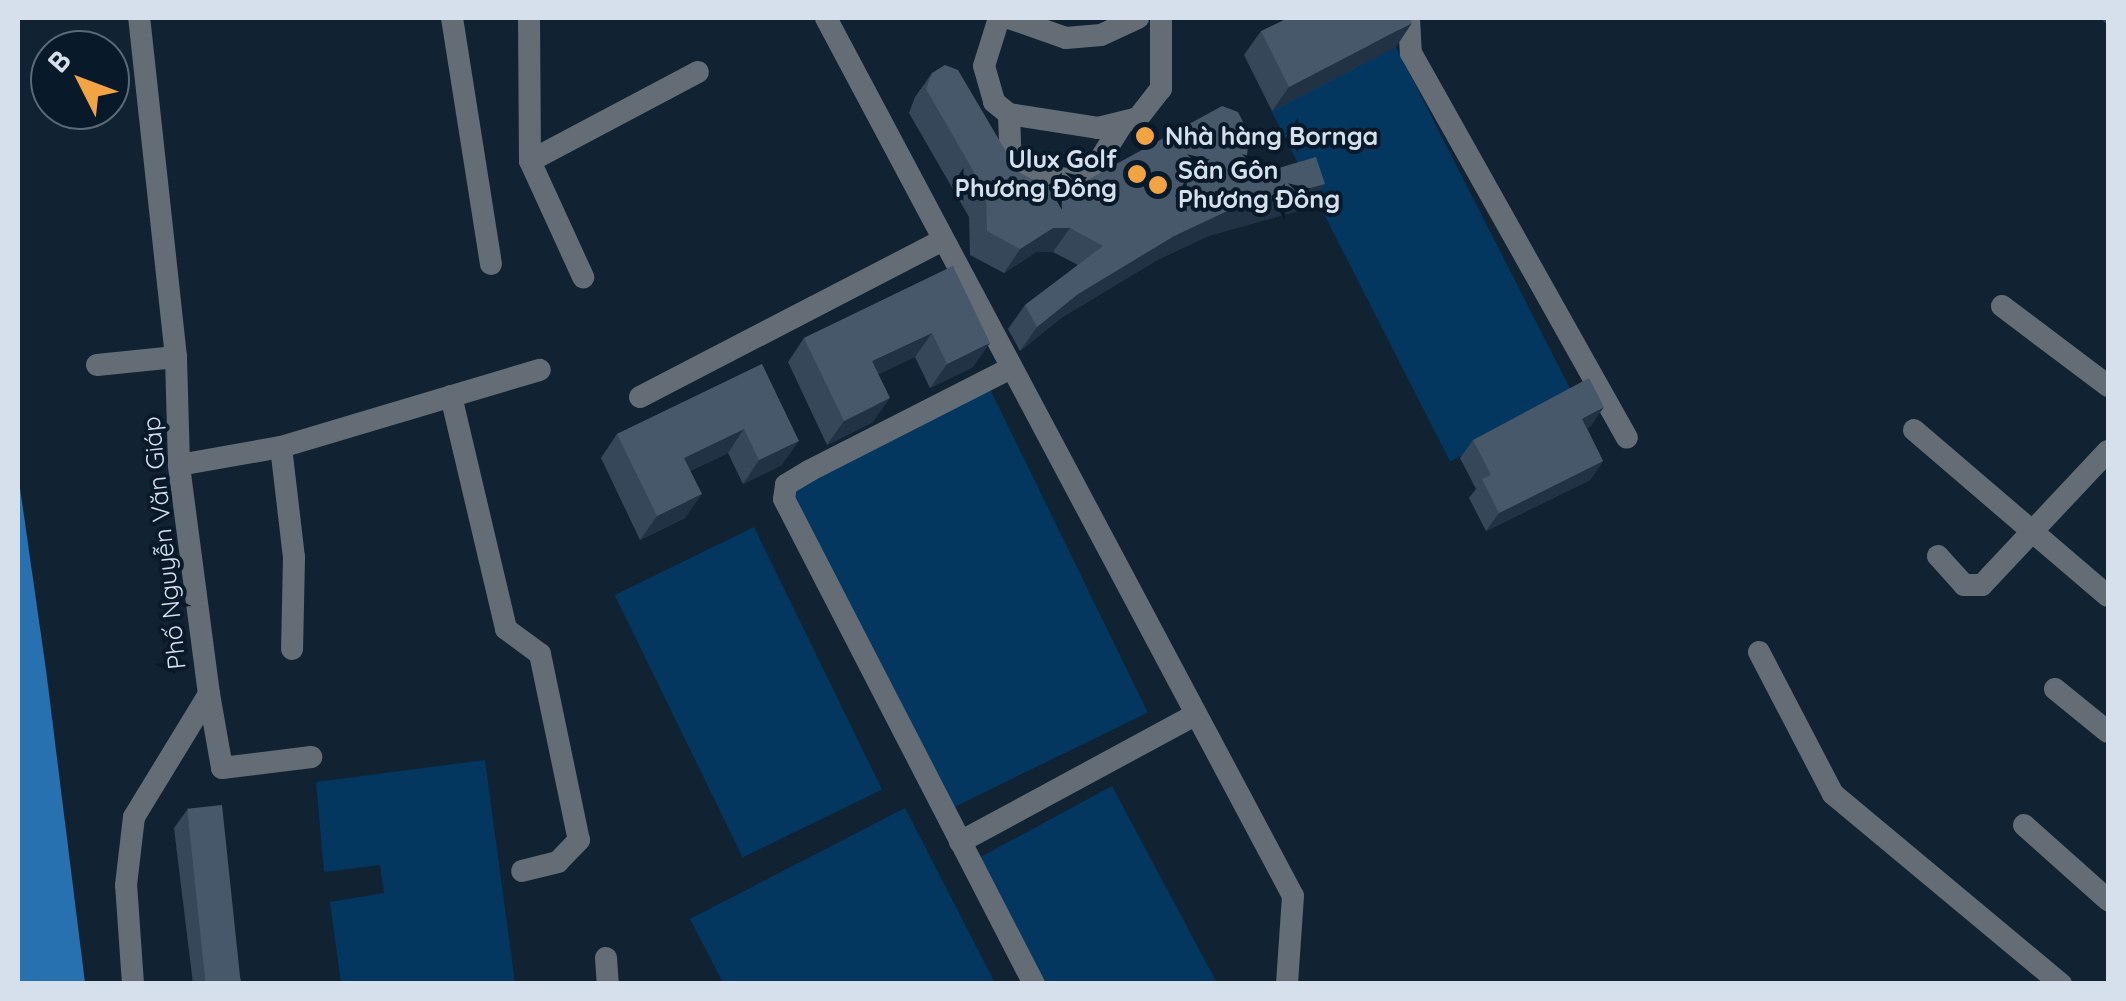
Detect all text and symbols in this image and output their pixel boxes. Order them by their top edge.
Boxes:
north arrow [30,30,130,130]
text: B [40,42,78,79]
place label: Nhà hàng Bornga [1165,121,1378,151]
marker: Nhà hàng Bornga [1134,125,1156,147]
place label: Ulux Golf Phương Đông [955,145,1117,204]
place label: Sân Gôn Phương Đông [1178,156,1340,215]
marker: Ulux Golf Phương Đông [1126,163,1148,185]
marker: Sân Gôn Phương Đông [1147,174,1169,196]
street label: Phố Nguyễn Văn Giáp [136,415,192,671]

